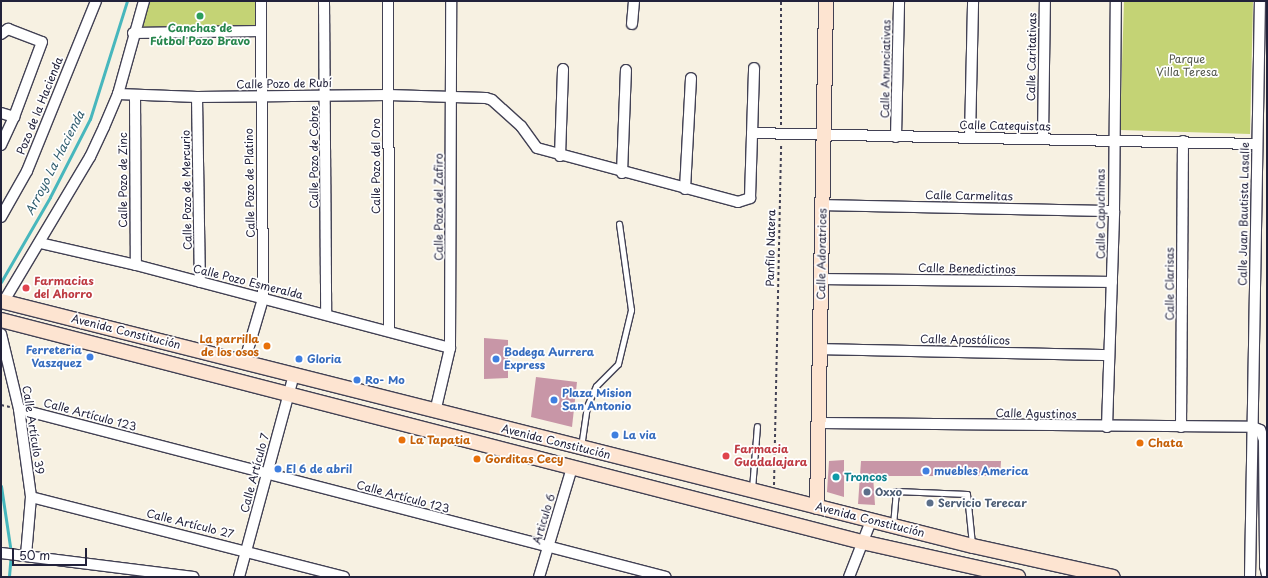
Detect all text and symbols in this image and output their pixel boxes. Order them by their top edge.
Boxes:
marker: Canchas de Fútbol Pozo Bravo [195,11,205,21]
street label: Calle Caritativas [1025,12,1039,102]
street label: Calle Anunciativas [879,19,893,119]
place label: Canchas de Fútbol Pozo Bravo [150,22,250,48]
park label: Parque Villa Teresa [1156,53,1218,79]
street label: Pozo de la Hacienda [14,54,66,158]
street label: Calle Pozo de Rubí [235,77,333,91]
street label: Calle Pozo de Cobre [307,104,321,210]
water label: Arroyo La Hacienda [22,108,88,218]
street label: Calle Pozo del Oro [369,118,383,214]
street label: Calle Catequistas [959,119,1051,133]
street label: Calle Pozo de Platino [242,128,258,238]
street label: Calle Pozo de Mercurio [179,129,195,251]
street label: Calle Pozo de Zinc [116,132,130,228]
street label: Calle Juan Bautista Lasalle [1236,141,1252,287]
street label: Calle Pozo del Zafiro [432,153,446,261]
street label: Calle Capuchinas [1094,169,1108,259]
street label: Calle Carmelitas [925,189,1013,203]
street label: Calle Adoratrices [815,208,829,300]
street label: Panfilo Natera [764,209,778,287]
street label: Calle Clarisas [1163,247,1177,321]
street label: Calle Pozo Esmeralda [191,262,305,302]
street label: Calle Benedictinos [918,262,1016,276]
place label: Farmacias del Ahorro [34,275,94,301]
marker: Farmacias del Ahorro [21,283,31,293]
street label: Avenida Constitución [70,312,182,352]
place label: La parrilla de los osos [199,333,259,359]
street label: Calle Apostólicos [920,333,1010,347]
marker: La parrilla de los osos [262,341,272,351]
place label: Ferreteria Vaszquez [26,344,82,370]
place label: Bodega Aurrera Express [504,346,595,372]
marker: Ferreteria Vaszquez [85,352,95,362]
place label: Gloria [307,352,342,366]
marker: Gloria [294,354,304,364]
marker: Bodega Aurrera Express [491,354,501,364]
place label: Ro- Mo [365,373,405,387]
marker: Ro- Mo [352,375,362,385]
street label: Calle Artículo 39 [19,385,47,475]
place label: Plaza Mision San Antonio [562,387,632,413]
marker: Plaza Mision San Antonio [549,395,559,405]
street label: Calle Artículo 123 [42,396,138,434]
street label: Calle Agustinos [995,407,1077,421]
street label: Avenida Constitución [500,422,612,462]
place label: La via [623,428,657,442]
marker: La via [610,430,620,440]
street label: Calle Artículo 7 [238,432,272,514]
place label: La Tapatia [410,433,471,447]
marker: La Tapatia [397,435,407,445]
place label: Chata [1148,436,1183,450]
marker: Chata [1135,438,1145,448]
place label: Farmacia Guadalajara [734,443,808,469]
marker: Farmacia Guadalajara [721,451,731,461]
place label: Gorditas Cecy [485,452,564,466]
marker: Gorditas Cecy [472,454,482,464]
place label: El 6 de abril [286,462,353,476]
marker: El 6 de abril [273,464,283,474]
place label: muebles America [934,464,1029,478]
marker: muebles America [921,466,931,476]
place label: Troncos [844,470,887,484]
marker: Troncos [831,472,841,482]
street label: Calle Artículo 123 [355,478,451,516]
place label: Oxxo [875,485,902,499]
marker: Oxxo [862,487,872,497]
street label: Articulo 6 [530,492,558,546]
place label: Servicio Terecar [938,496,1028,510]
marker: Servicio Terecar [925,498,935,508]
street label: Avenida Constitución [814,500,926,540]
street label: Calle Artículo 27 [145,507,235,541]
scale bar [14,540,89,566]
text: 50 m [19,546,50,564]

